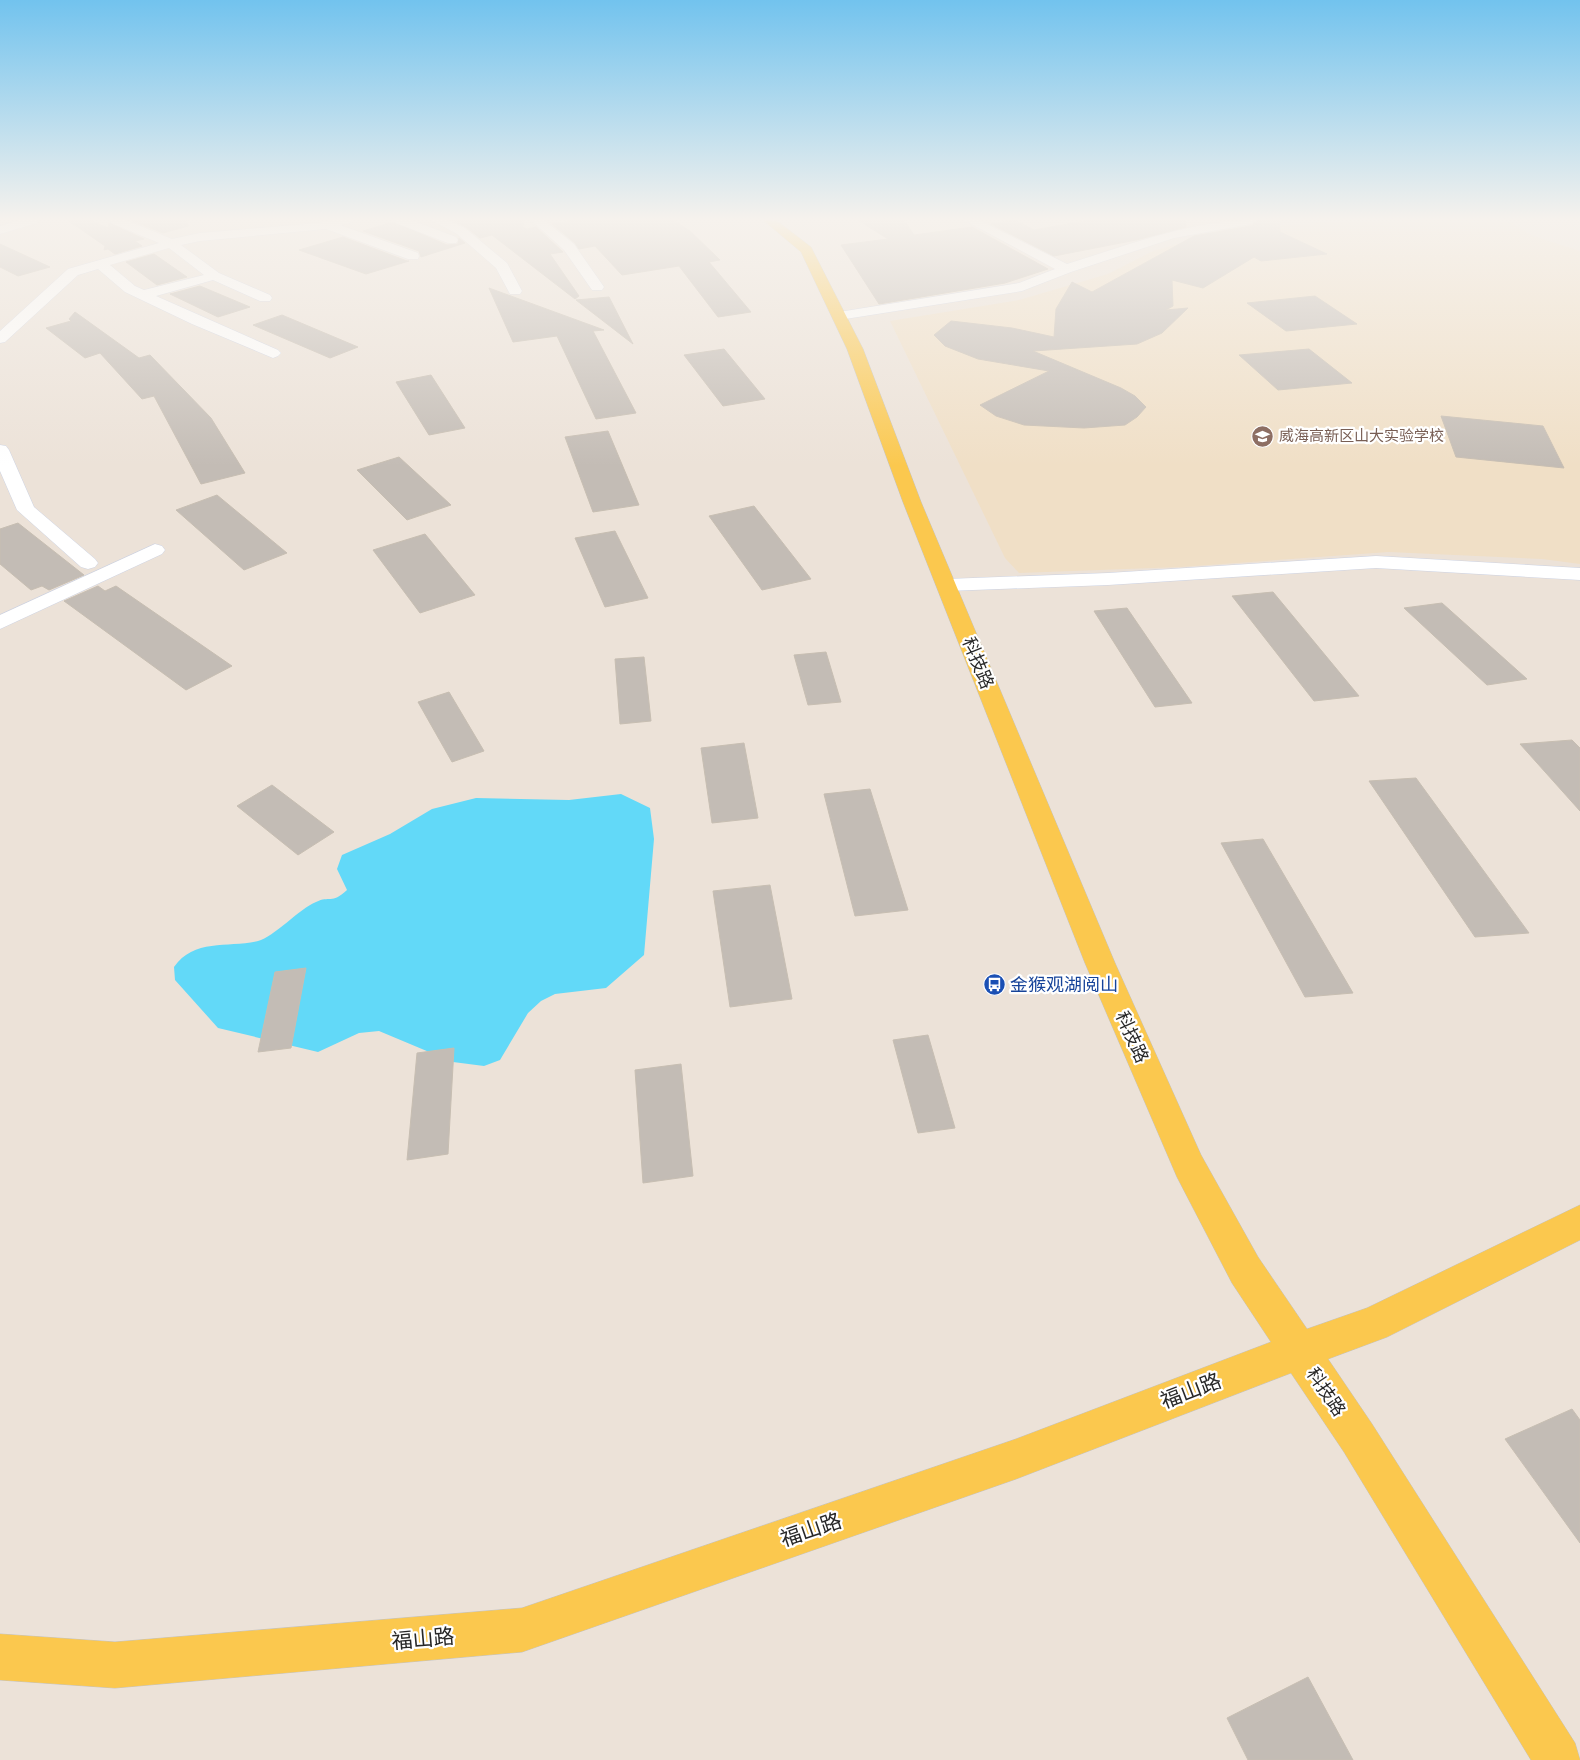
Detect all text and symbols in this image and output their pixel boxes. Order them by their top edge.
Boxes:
school or university icon: 威海高新区山大实验学校 [1251,424,1275,448]
place label: 威海高新区山大实验学校 [1279,427,1444,444]
street label: 科技路 [959,634,997,692]
bus stop icon: 金猴观湖阅山 [982,973,1006,997]
place label: 金猴观湖阅山 [1010,975,1118,995]
street label: 科技路 [1112,1008,1152,1066]
street label: 科技路 [1303,1364,1349,1420]
street label: 福山路 [1157,1369,1224,1413]
street label: 福山路 [777,1508,844,1551]
street label: 福山路 [391,1624,455,1653]

